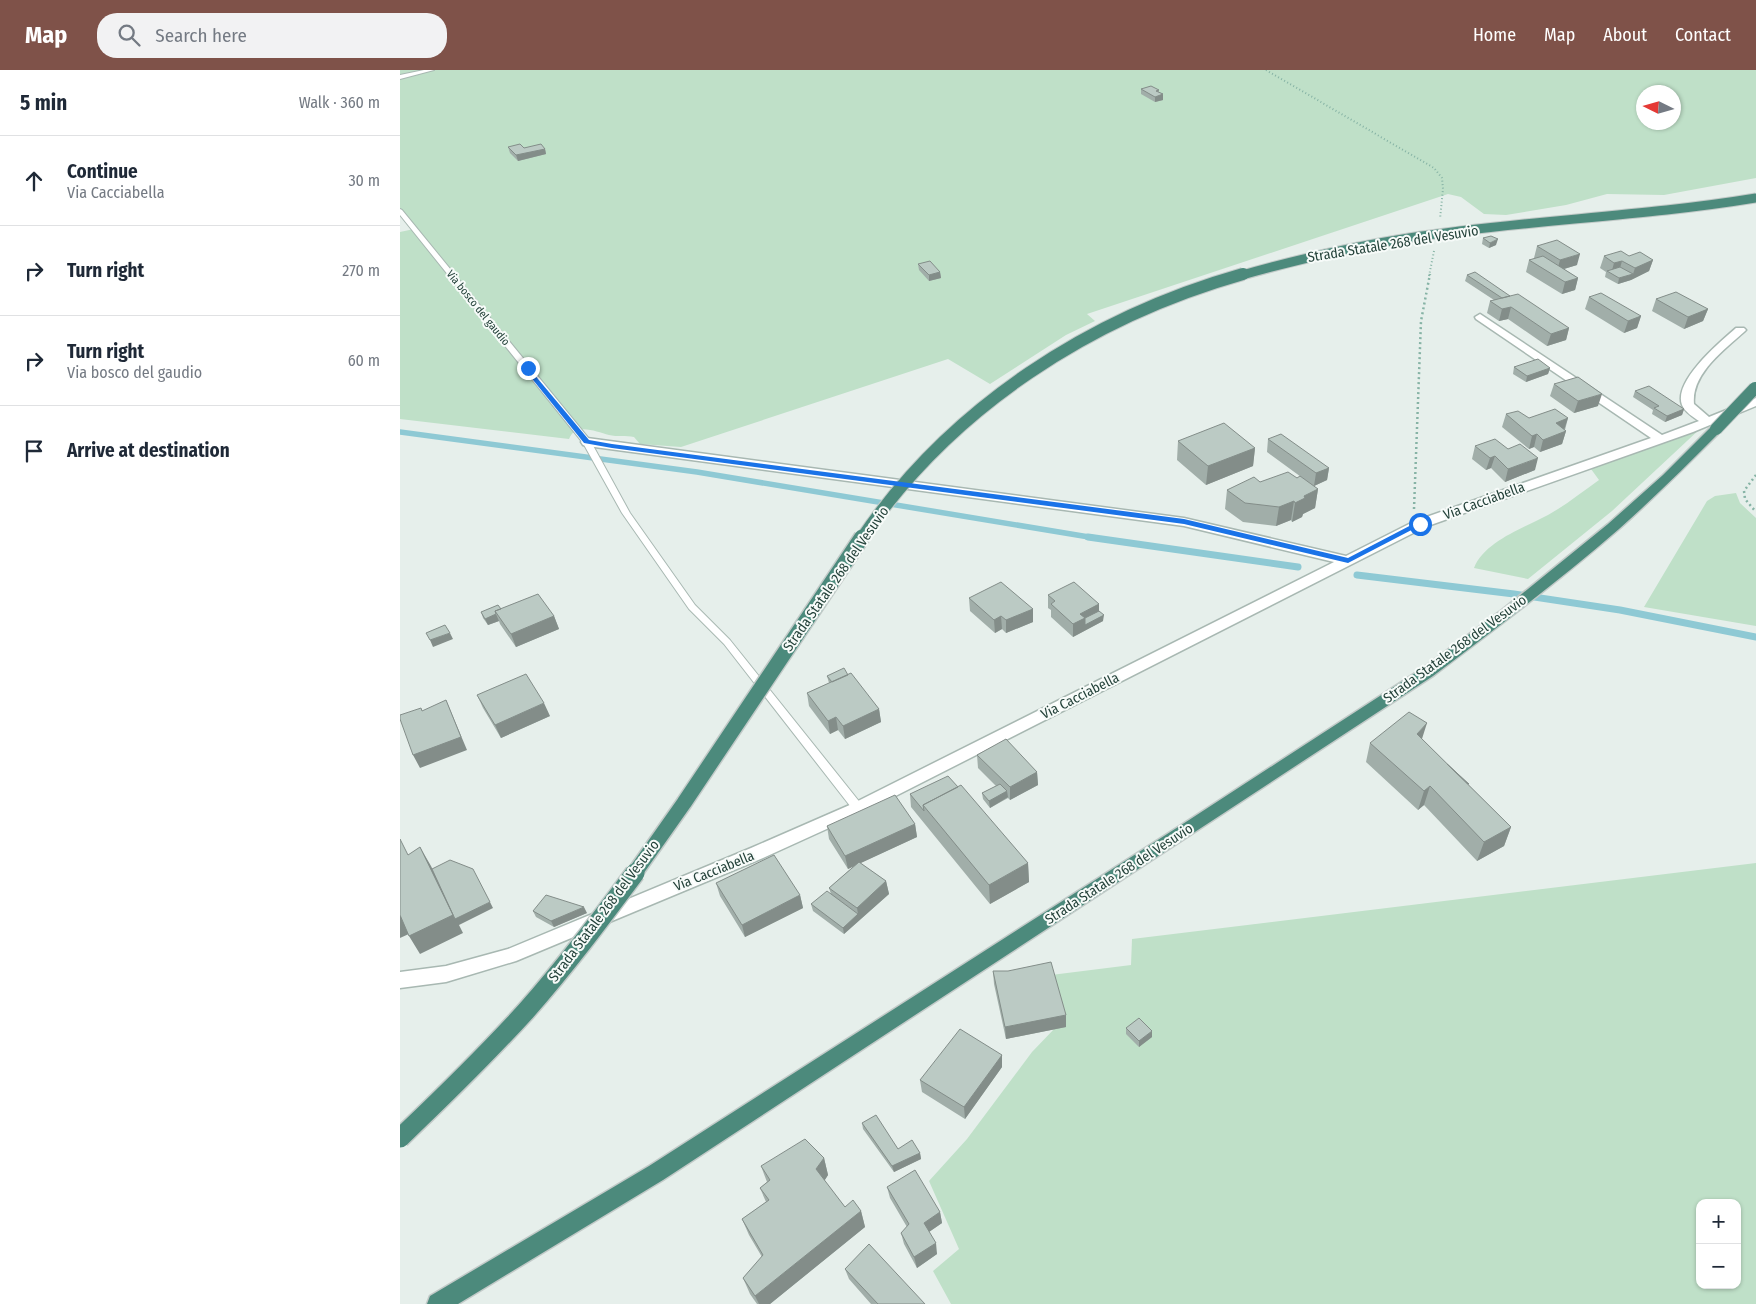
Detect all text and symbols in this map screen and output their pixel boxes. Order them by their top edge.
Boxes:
search box [97,13,447,58]
text: Map [25,21,67,49]
icon: search [115,21,143,49]
text: Search here [155,24,247,47]
text: Home [1473,24,1516,46]
text: Map [1544,24,1575,46]
text: About [1603,24,1647,46]
text: Contact [1675,24,1731,46]
north arrow [1636,85,1681,130]
text: 5 min [20,90,67,116]
text: Walk · 360 m [299,93,380,112]
text: Continue [67,160,138,183]
icon: ahead [20,167,48,195]
text: 30 m [348,171,380,190]
text: Via Cacciabella [67,183,164,202]
street label: Strada Statale 268 del Vesuvio [1306,222,1480,266]
icon: right [20,257,48,285]
text: Turn right [67,259,144,282]
text: 270 m [342,261,380,280]
street label: Via bosco del gaudio [444,268,512,348]
text: Turn right [67,340,144,363]
icon: right [20,347,48,375]
text: 60 m [348,351,380,370]
route end [517,357,540,380]
text: Via bosco del gaudio [67,363,202,382]
icon: arrive [20,437,48,465]
text: Arrive at destination [67,439,230,462]
street label: Via Cacciabella [1441,478,1527,524]
street label: Strada Statale 268 del Vesuvio [779,503,893,655]
route start [1409,513,1432,536]
street label: Strada Statale 268 del Vesuvio [1380,591,1530,707]
street label: Via Cacciabella [1038,669,1122,723]
street label: Strada Statale 268 del Vesuvio [1042,820,1196,928]
street label: Strada Statale 268 del Vesuvio [545,837,663,985]
street label: Via Cacciabella [671,847,757,895]
map controls [1696,1199,1741,1289]
button: + [1696,1199,1741,1244]
button: − [1696,1244,1741,1289]

